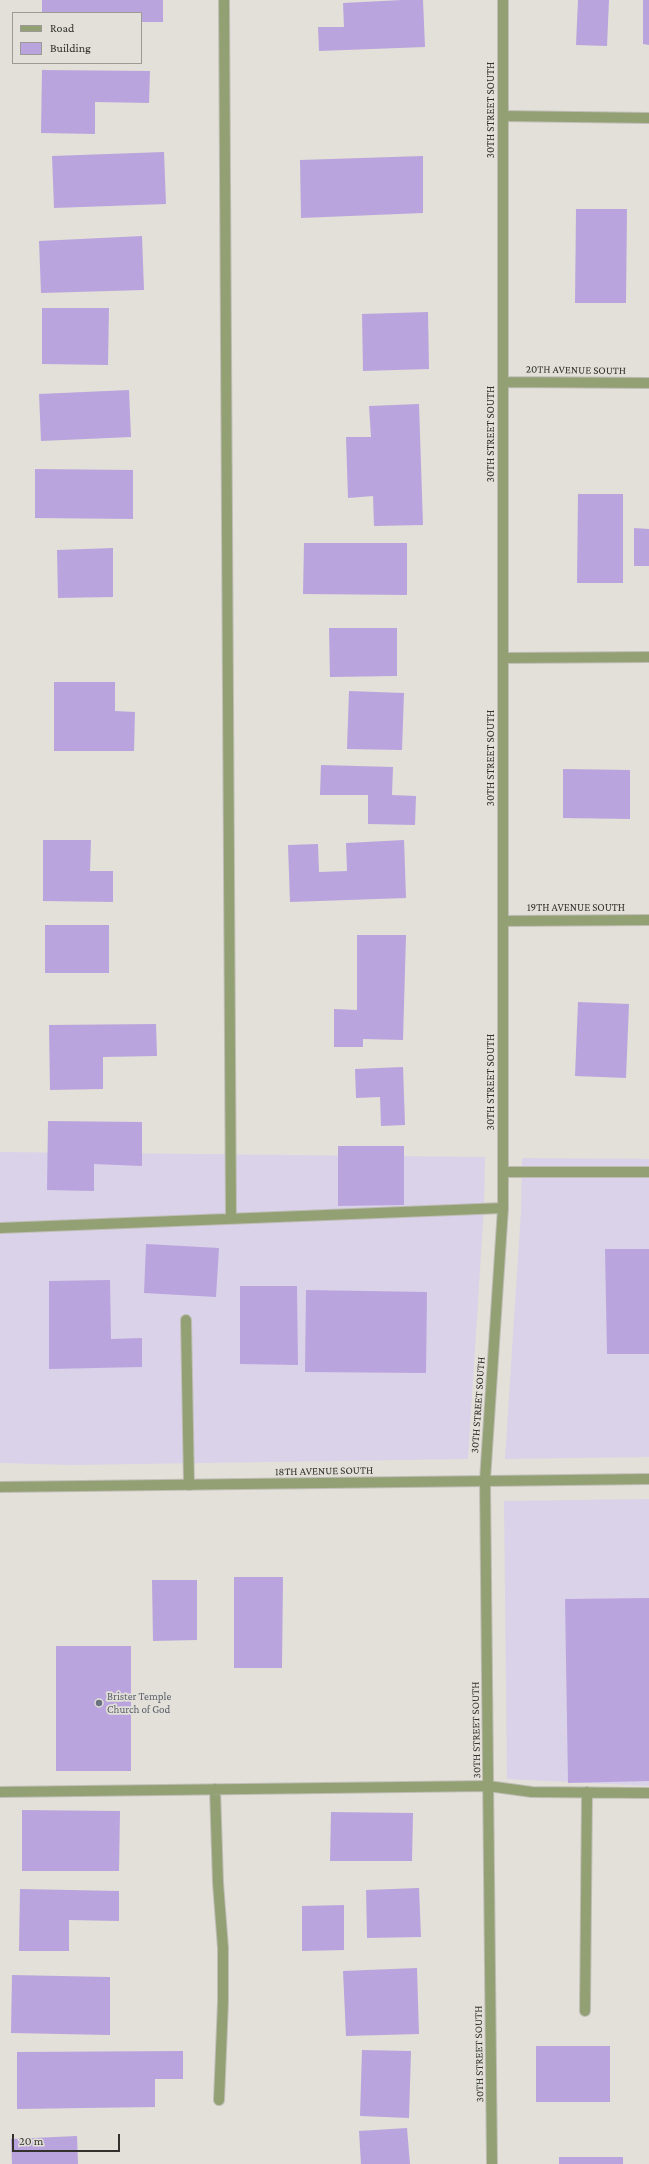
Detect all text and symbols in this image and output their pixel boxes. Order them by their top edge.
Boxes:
legend [12,12,142,64]
text: Road [50,21,74,35]
text: Building [50,41,91,55]
street label: 30TH STREET SOUTH [484,62,498,158]
street label: 20TH AVENUE SOUTH [526,363,626,377]
street label: 30TH STREET SOUTH [484,386,498,482]
street label: 30TH STREET SOUTH [484,710,498,806]
street label: 19TH AVENUE SOUTH [527,901,625,915]
street label: 30TH STREET SOUTH [484,1034,498,1130]
street label: 30TH STREET SOUTH [468,1356,488,1454]
street label: 18TH AVENUE SOUTH [275,1464,373,1478]
street label: 30TH STREET SOUTH [469,1682,483,1778]
place label: Brister Temple Church of God [107,1690,171,1716]
marker: Brister Temple Church of God [94,1698,104,1708]
street label: 30TH STREET SOUTH [472,2006,486,2102]
scale bar [14,2126,122,2152]
text: 20 m [19,2134,43,2148]

